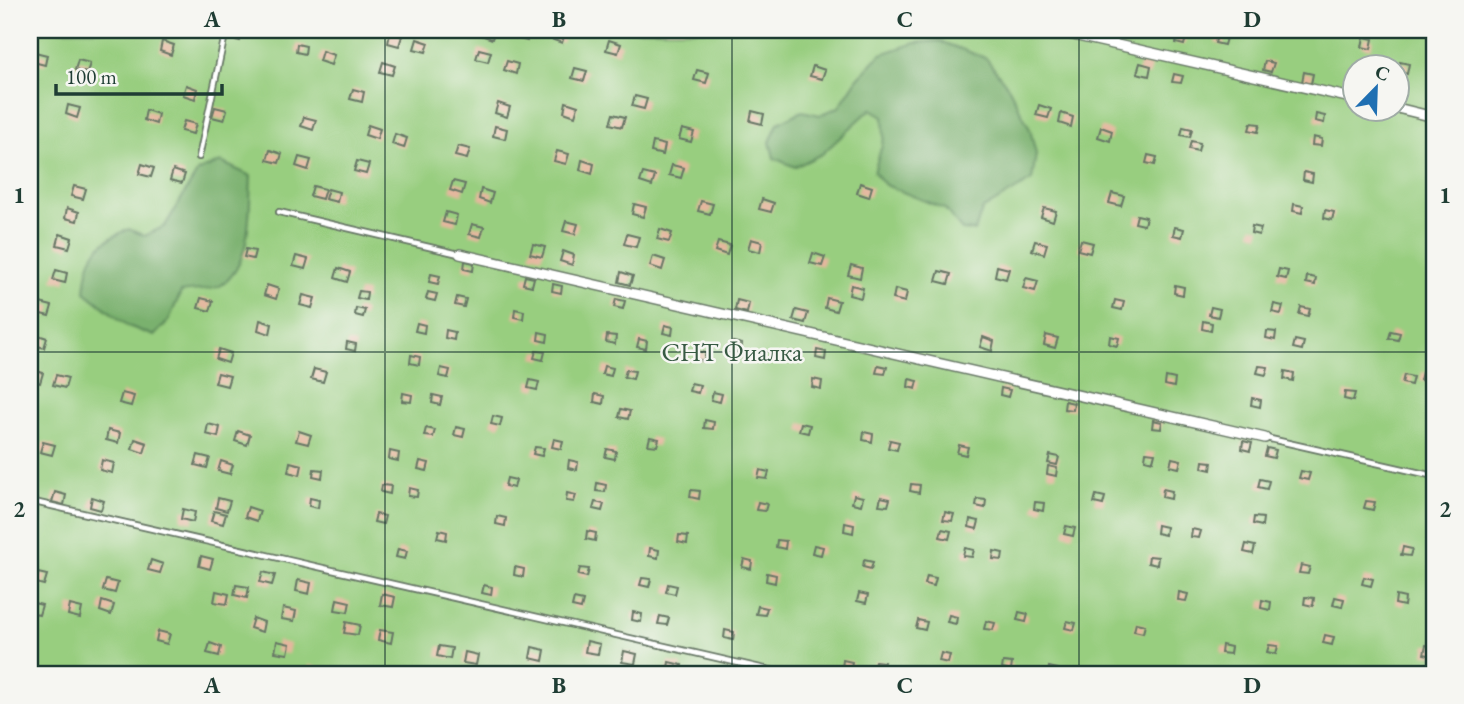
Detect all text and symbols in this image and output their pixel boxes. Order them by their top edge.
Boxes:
text: A [203,4,221,34]
text: B [552,4,566,34]
text: C [897,4,913,34]
text: D [1243,4,1261,34]
scale bar [56,52,222,96]
north arrow [1342,52,1412,122]
text: С [1371,59,1394,87]
text: 100 m [66,63,117,90]
text: 1 [13,180,25,210]
text: 1 [1439,180,1451,210]
park label: СНТ Фиалка [662,335,803,369]
text: 2 [13,494,25,524]
text: 2 [1439,494,1451,524]
text: A [203,670,221,700]
text: B [552,670,566,700]
text: C [897,670,913,700]
text: D [1243,670,1261,700]

